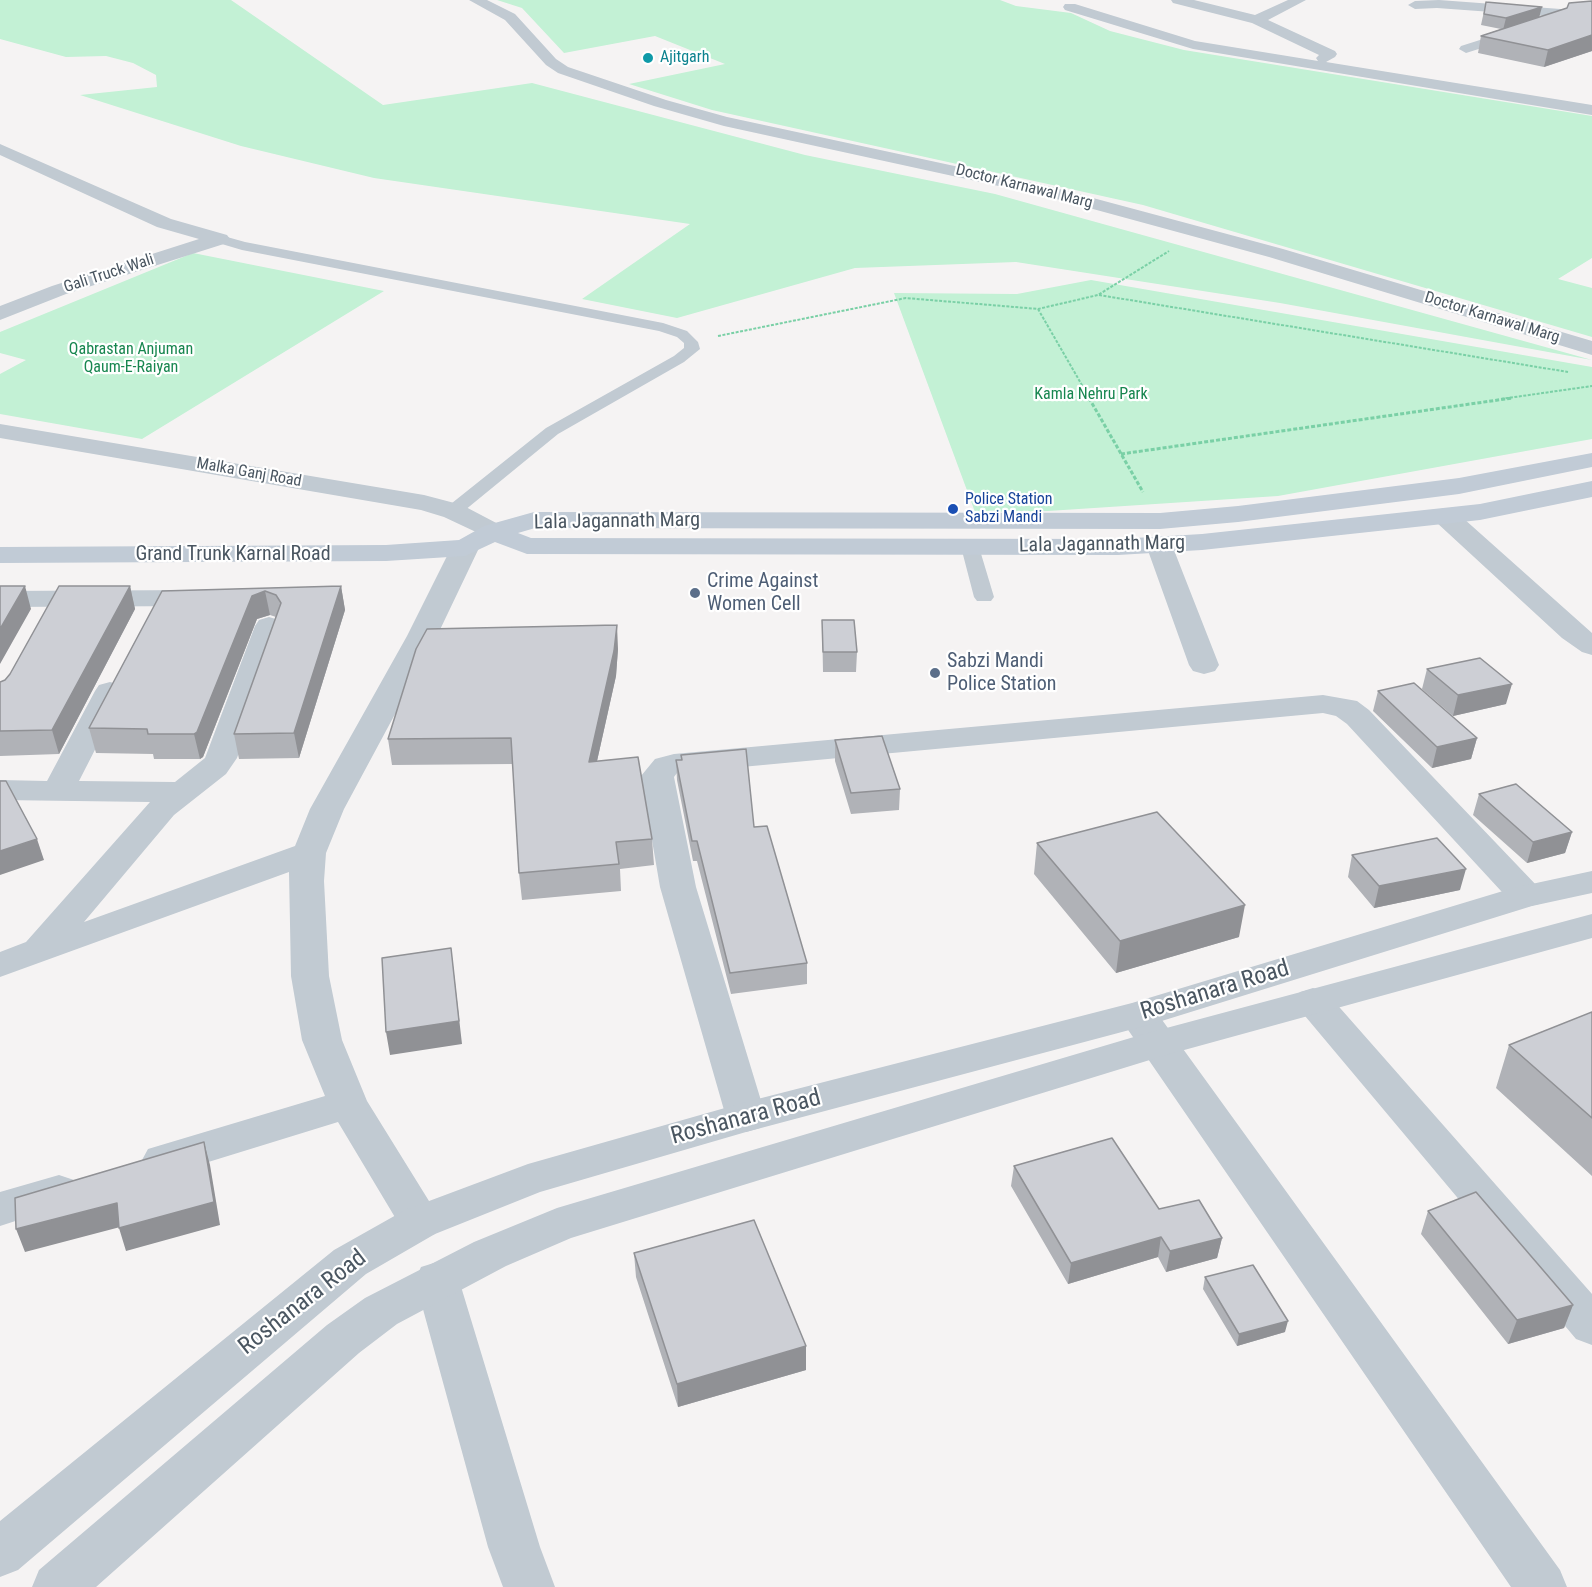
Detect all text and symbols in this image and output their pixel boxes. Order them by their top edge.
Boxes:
place label: Ajitgarh [660,48,709,68]
marker: Ajitgarh [641,51,655,65]
street label: Doctor Karnawal Marg [954,161,1094,213]
street label: Gali Truck Wali [61,250,157,298]
street label: Doctor Karnawal Marg [1422,288,1562,348]
park label: Qabrastan Anjuman Qaum-E-Raiyan [69,340,193,378]
park label: Kamla Nehru Park [1034,385,1148,405]
street label: Malka Ganj Road [195,454,303,492]
place label: Police Station Sabzi Mandi [965,490,1053,528]
marker: Police Station Sabzi Mandi [946,502,960,516]
street label: Lala Jagannath Marg [534,509,700,535]
street label: Lala Jagannath Marg [1019,532,1185,558]
street label: Grand Trunk Karnal Road [135,543,331,567]
place label: Crime Against Women Cell [707,570,818,617]
marker: Crime Against Women Cell [688,586,702,600]
place label: Sabzi Mandi Police Station [947,650,1056,697]
marker: Sabzi Mandi Police Station [928,666,942,680]
street label: Roshanara Road [1137,955,1293,1027]
street label: Roshanara Road [668,1084,824,1152]
street label: Roshanara Road [233,1244,373,1362]

